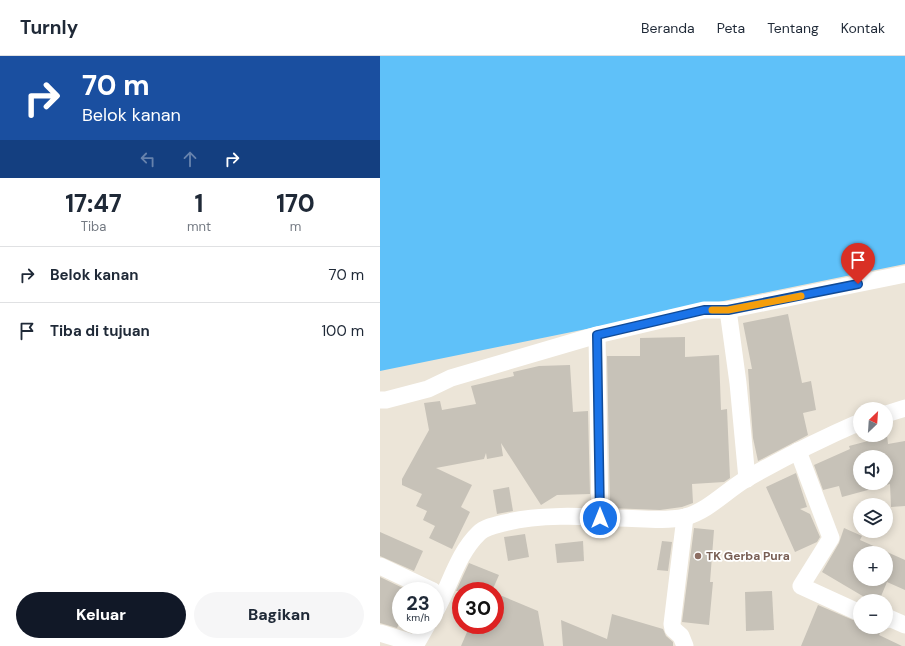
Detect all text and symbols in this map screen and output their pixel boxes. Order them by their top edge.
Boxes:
text: Turnly [20,15,78,40]
text: Beranda [641,19,695,37]
text: Peta [717,19,745,37]
text: Tentang [767,19,819,37]
text: Kontak [841,19,885,37]
text: 70 m [82,67,150,104]
icon: right [16,72,68,124]
text: Belok kanan [82,103,181,127]
icon: left [137,148,159,170]
icon: ahead [179,148,201,170]
icon: right [221,148,243,170]
text: 17:47 [65,188,122,219]
text: 1 [195,188,203,219]
text: 170 [276,188,315,219]
text: Tiba [81,218,106,235]
text: mnt [187,218,211,235]
text: m [290,218,301,235]
pin [841,243,875,284]
icon: arrive [847,249,869,271]
icon: right [16,264,38,286]
text: Belok kanan [50,265,138,285]
text: 70 m [329,265,364,285]
icon: arrive [16,320,38,342]
text: Tiba di tujuan [50,321,150,341]
text: 100 m [321,321,364,341]
north arrow [853,402,893,442]
map controls [853,402,893,634]
button: sound [853,450,893,490]
position arrow [579,497,621,539]
button: layers [853,498,893,538]
button: + [853,546,893,586]
place label: TK Gerba Pura [706,548,790,564]
marker: TK Gerba Pura [693,551,703,561]
speed limit sign: 30 [452,582,504,634]
text: 23 [406,590,430,616]
button: Keluar [16,592,186,638]
button: Bagikan [194,592,364,638]
button: − [853,594,893,634]
text: km/h [406,611,430,624]

